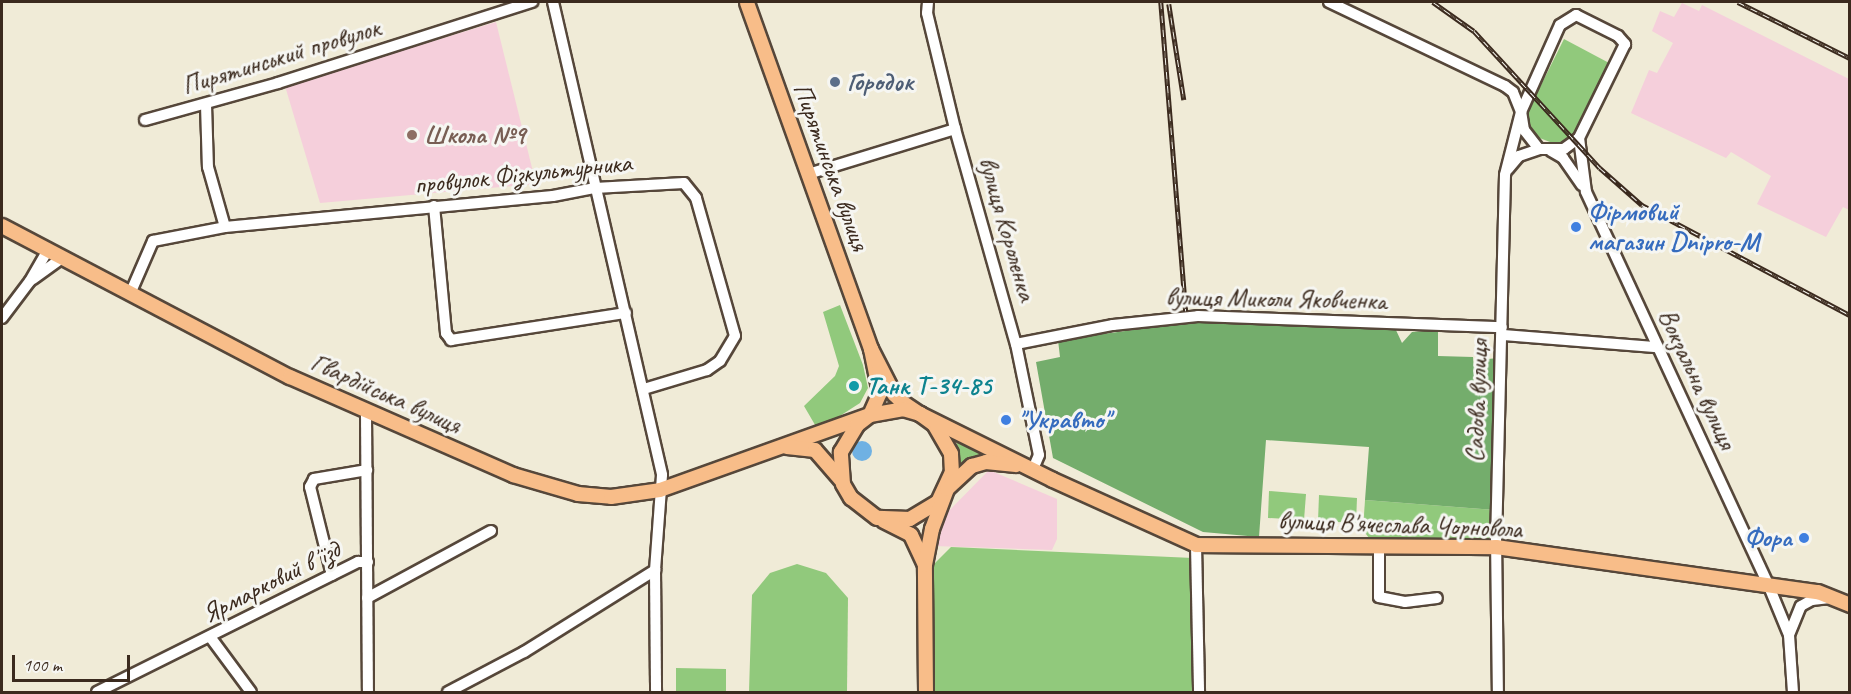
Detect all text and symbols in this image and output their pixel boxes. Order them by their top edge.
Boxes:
street label: Пирятинський провулок [178,12,384,102]
place label: Городок [847,66,914,98]
marker: Городок [828,75,842,89]
street label: Пирятинська вулиця [786,78,876,256]
place label: Школа №9 [424,119,525,151]
marker: Школа №9 [405,128,419,142]
street label: провулок Фізкультурника [413,147,633,201]
street label: вулиця Короленка [972,153,1042,305]
place label: Фірмовий магазин Dnipro-M [1588,196,1759,258]
marker: Фірмовий магазин Dnipro-M [1569,220,1583,234]
street label: вулиця Миколи Яковченка [1166,281,1386,317]
street label: Вокзальна вулиця [1651,305,1743,453]
street label: Садова вулиця [1459,340,1495,462]
street label: Гвардійська вулиця [305,347,467,441]
place label: Танк Т-34-85 [866,370,991,402]
marker: Танк Т-34-85 [847,379,861,393]
place label: "Укравто" [1018,404,1109,436]
marker: "Укравто" [999,413,1013,427]
street label: вулиця В'ячеслава Чорновола [1276,505,1524,545]
place label: Фора [1745,522,1792,554]
marker: Фора [1797,531,1811,545]
street label: Ярмарковий вʼїзд [197,534,345,630]
scale bar [15,643,134,681]
text: 100 m [23,654,62,676]

